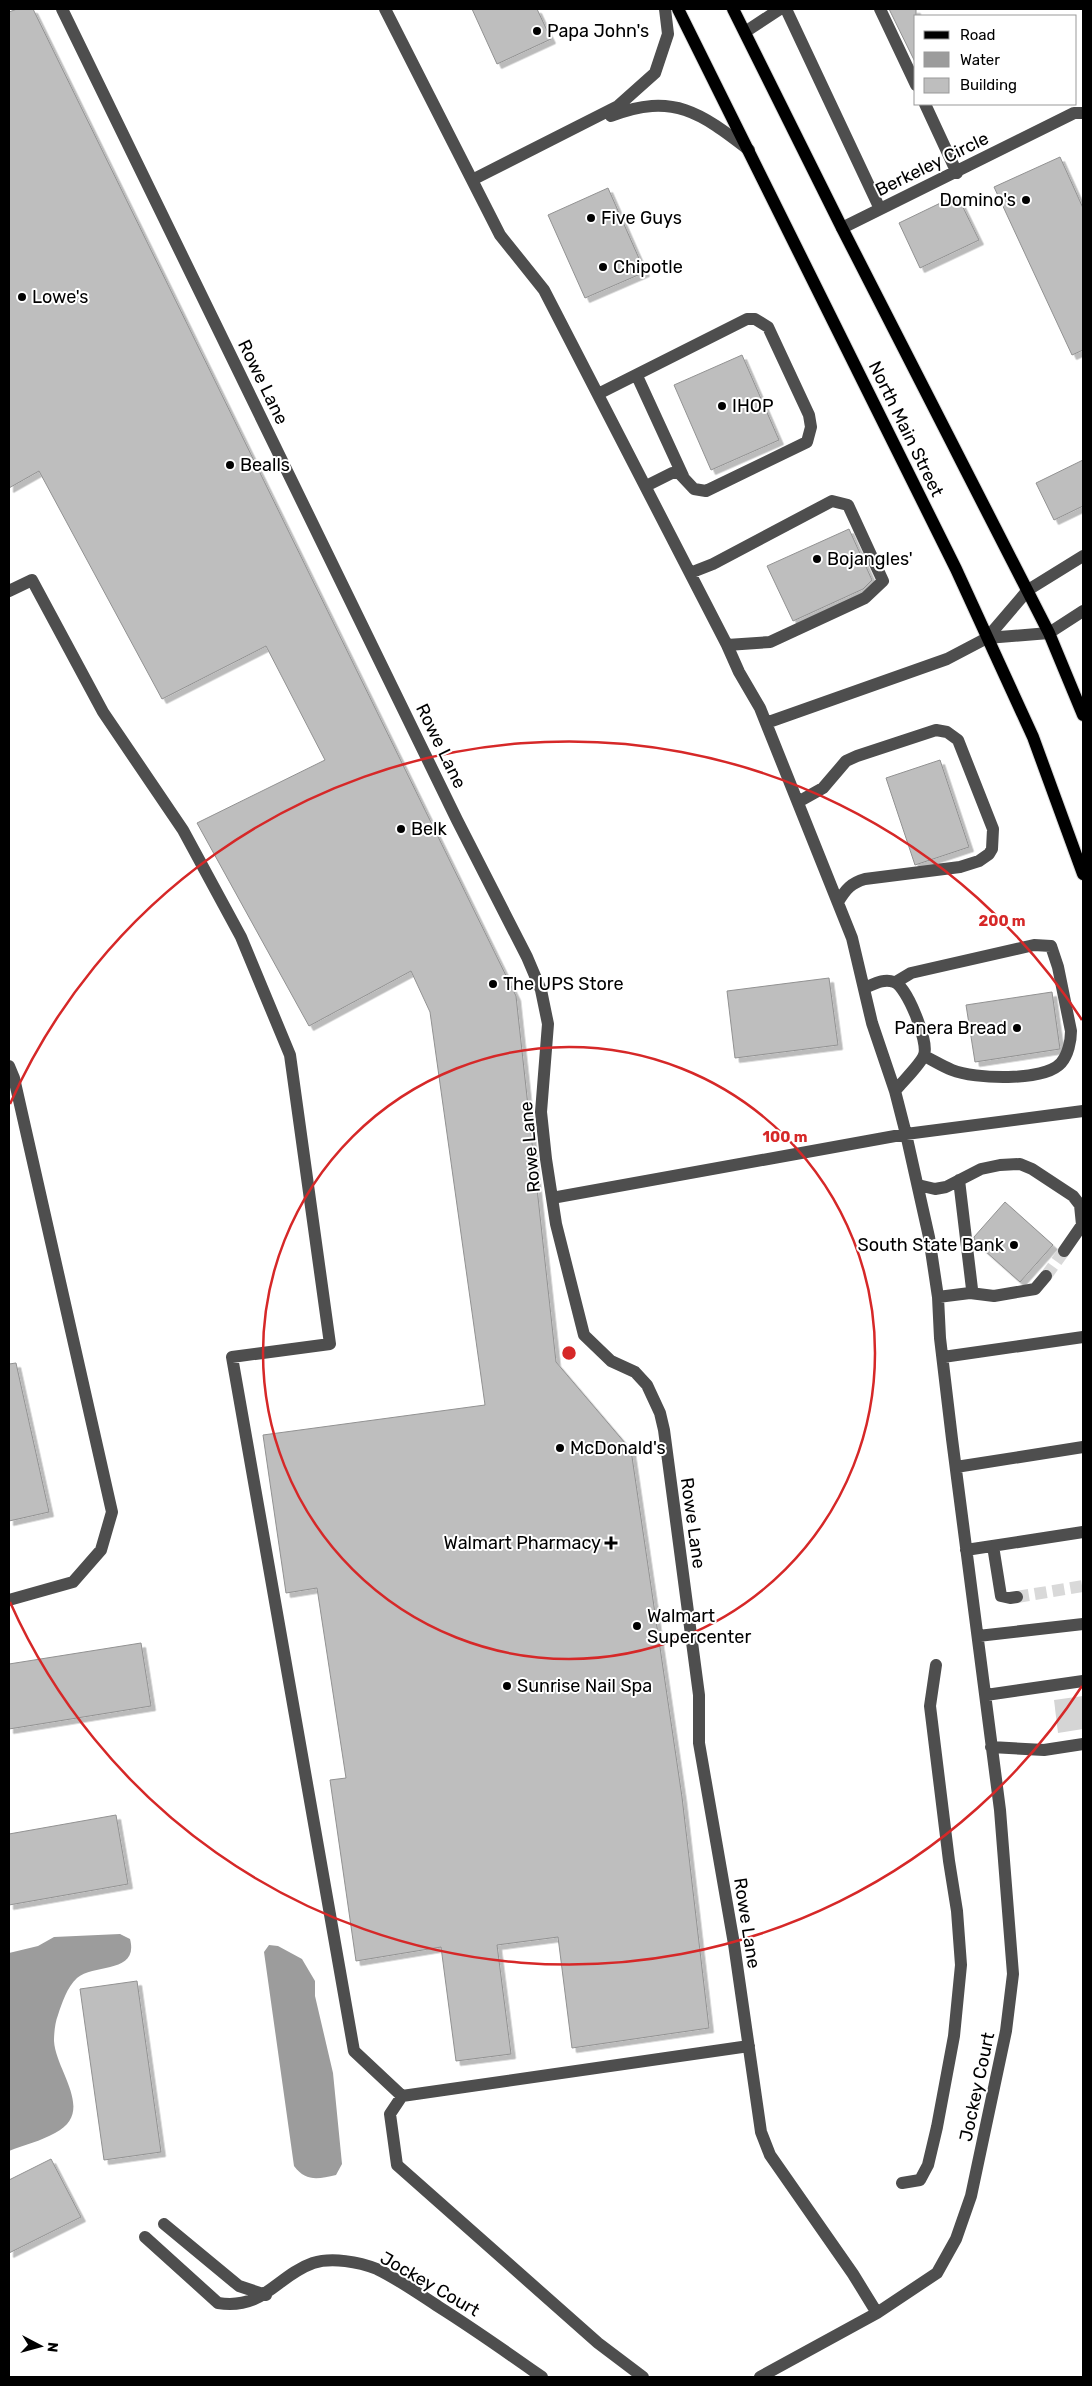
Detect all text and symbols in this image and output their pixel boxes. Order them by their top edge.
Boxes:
legend [914,15,1077,105]
place label: Papa John's [547,20,649,42]
marker: Papa John's [531,25,543,37]
text: Road [960,26,996,44]
text: Water [960,51,1000,69]
text: Building [960,76,1017,94]
street label: Berkeley Circle [872,127,992,201]
place label: Domino's [939,189,1016,211]
marker: Domino's [1020,194,1032,206]
place label: Five Guys [601,207,682,229]
marker: Five Guys [585,212,597,224]
place label: Chipotle [613,256,683,278]
marker: Chipotle [597,261,609,273]
place label: Lowe's [32,286,89,308]
marker: Lowe's [16,291,28,303]
street label: Rowe Lane [233,336,293,428]
street label: North Main Street [864,358,948,500]
place label: IHOP [732,395,774,417]
marker: IHOP [716,400,728,412]
place label: Bealls [240,454,290,476]
marker: Bealls [224,459,236,471]
place label: Bojangles' [827,548,913,570]
marker: Bojangles' [811,553,823,565]
street label: Rowe Lane [411,700,471,792]
place label: Belk [411,818,447,840]
marker: Belk [395,823,407,835]
text: 200 m [978,912,1026,930]
place label: The UPS Store [503,973,624,995]
marker: The UPS Store [487,978,499,990]
place label: Panera Bread [894,1017,1007,1039]
marker: Panera Bread [1011,1022,1023,1034]
street label: Rowe Lane [515,1100,545,1194]
text: 100 m [763,1128,807,1146]
place label: South State Bank [857,1234,1005,1256]
marker: South State Bank [1008,1239,1020,1251]
centre of rings [560,1344,578,1362]
place label: McDonald's [570,1437,666,1459]
marker: McDonald's [554,1442,566,1454]
street label: Rowe Lane [676,1476,710,1570]
place label: Walmart Pharmacy [444,1532,601,1554]
marker: Walmart Pharmacy [605,1537,617,1549]
place label: Walmart Supercenter [647,1605,751,1648]
marker: Walmart Supercenter [631,1620,643,1632]
place label: Sunrise Nail Spa [517,1675,652,1697]
marker: Sunrise Nail Spa [501,1680,513,1692]
street label: Rowe Lane [729,1876,765,1970]
street label: Jockey Court [955,2030,999,2144]
street label: Jockey Court [376,2247,484,2321]
north arrow [15,2321,65,2371]
text: N [43,2341,61,2353]

